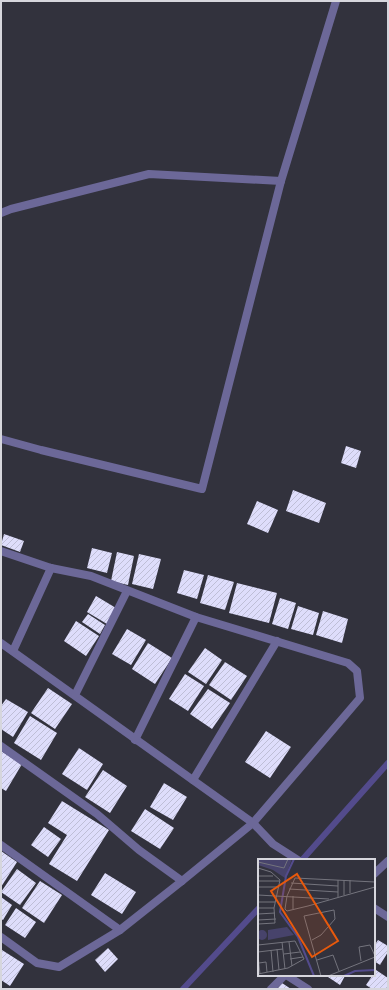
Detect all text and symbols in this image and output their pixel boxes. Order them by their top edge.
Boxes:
inset map [258,859,375,976]

